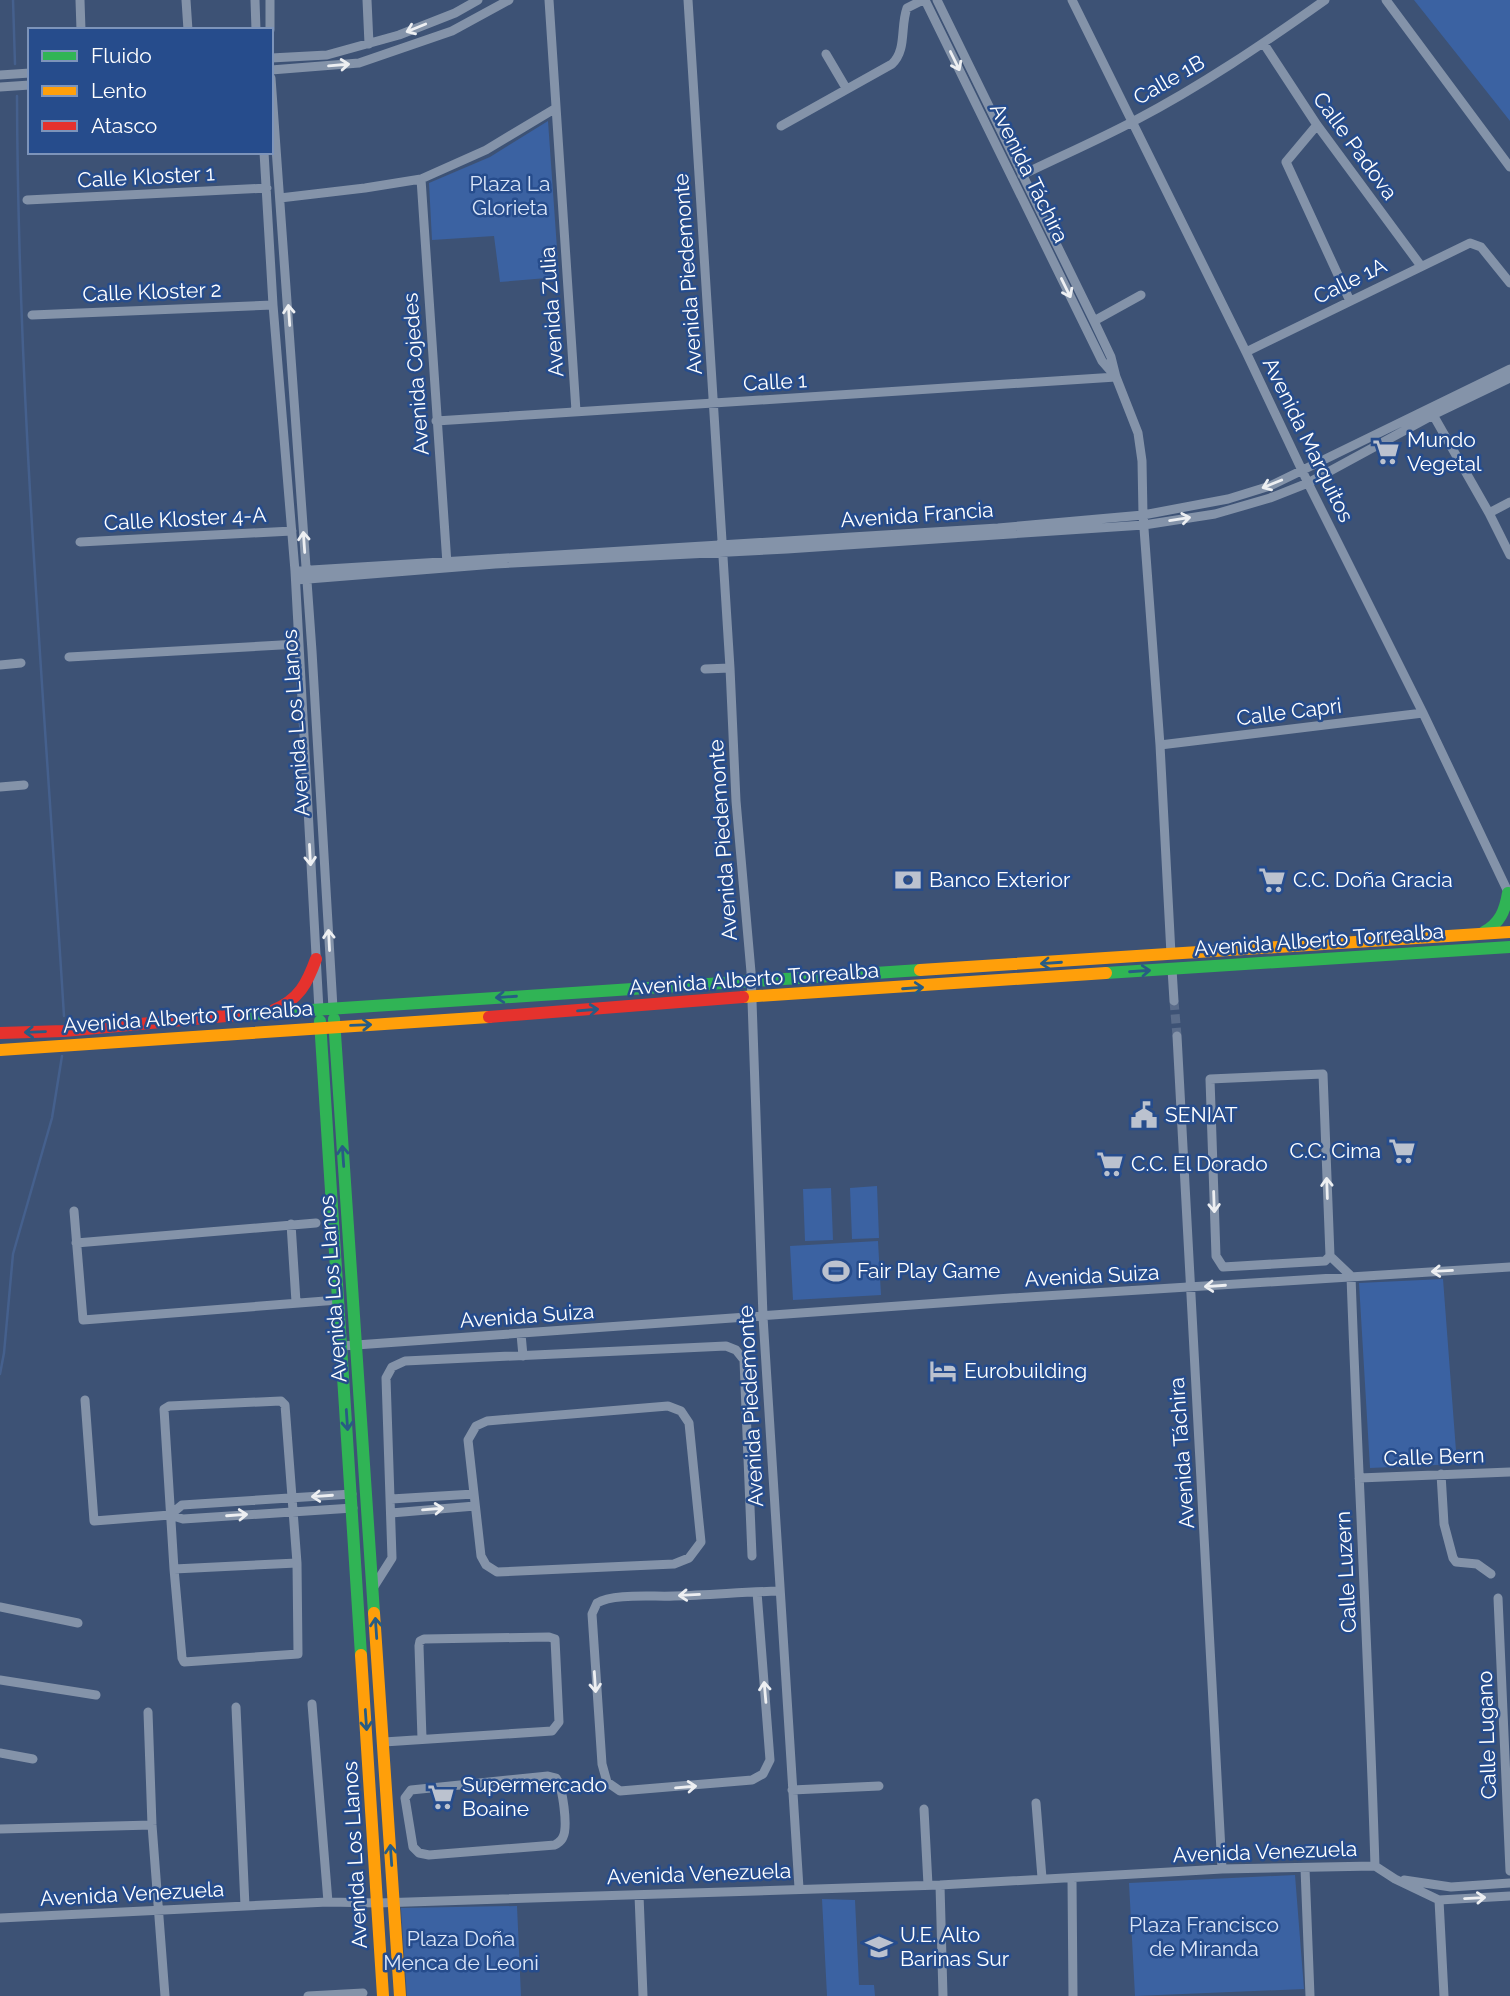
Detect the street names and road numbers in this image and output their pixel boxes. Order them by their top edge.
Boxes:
street label: Calle 1B [1129,49,1209,110]
street label: Calle Padova [1308,87,1403,204]
street label: Avenida Táchira [985,99,1074,247]
street label: Calle Kloster 1 [77,160,215,193]
street label: Avenida Piedemonte [668,173,707,376]
street label: Avenida Zulia [534,246,569,378]
street label: Calle 1A [1309,252,1390,309]
street label: Calle Kloster 2 [82,277,222,306]
street label: Avenida Cojedes [397,292,434,456]
street label: Avenida Marquitos [1258,354,1359,526]
street label: Calle 1 [742,367,808,396]
street label: Avenida Francia [840,497,994,532]
street label: Calle Kloster 4-A [103,502,267,535]
street label: Avenida Los Llanos [276,629,315,817]
street label: Calle Capri [1235,693,1343,730]
street label: Avenida Piedemonte [703,739,742,942]
street label: Avenida Alberto Torrealba [1193,918,1445,961]
street label: Avenida Alberto Torrealba [628,957,880,1000]
street label: Avenida Alberto Torrealba [62,995,314,1038]
street label: Avenida Los Llanos [313,1195,352,1383]
street label: Avenida Suiza [1024,1259,1160,1292]
street label: Avenida Suiza [459,1298,595,1333]
street label: Avenida Piedemonte [733,1305,768,1507]
street label: Avenida Táchira [1164,1376,1199,1530]
street label: Calle Bern [1383,1442,1485,1471]
street label: Calle Luzern [1330,1511,1361,1633]
street label: Calle Lugano [1472,1670,1501,1800]
street label: Avenida Los Llanos [337,1761,372,1949]
street label: Avenida Venezuela [1172,1836,1358,1867]
street label: Avenida Venezuela [606,1858,792,1889]
street label: Avenida Venezuela [39,1876,225,1911]

